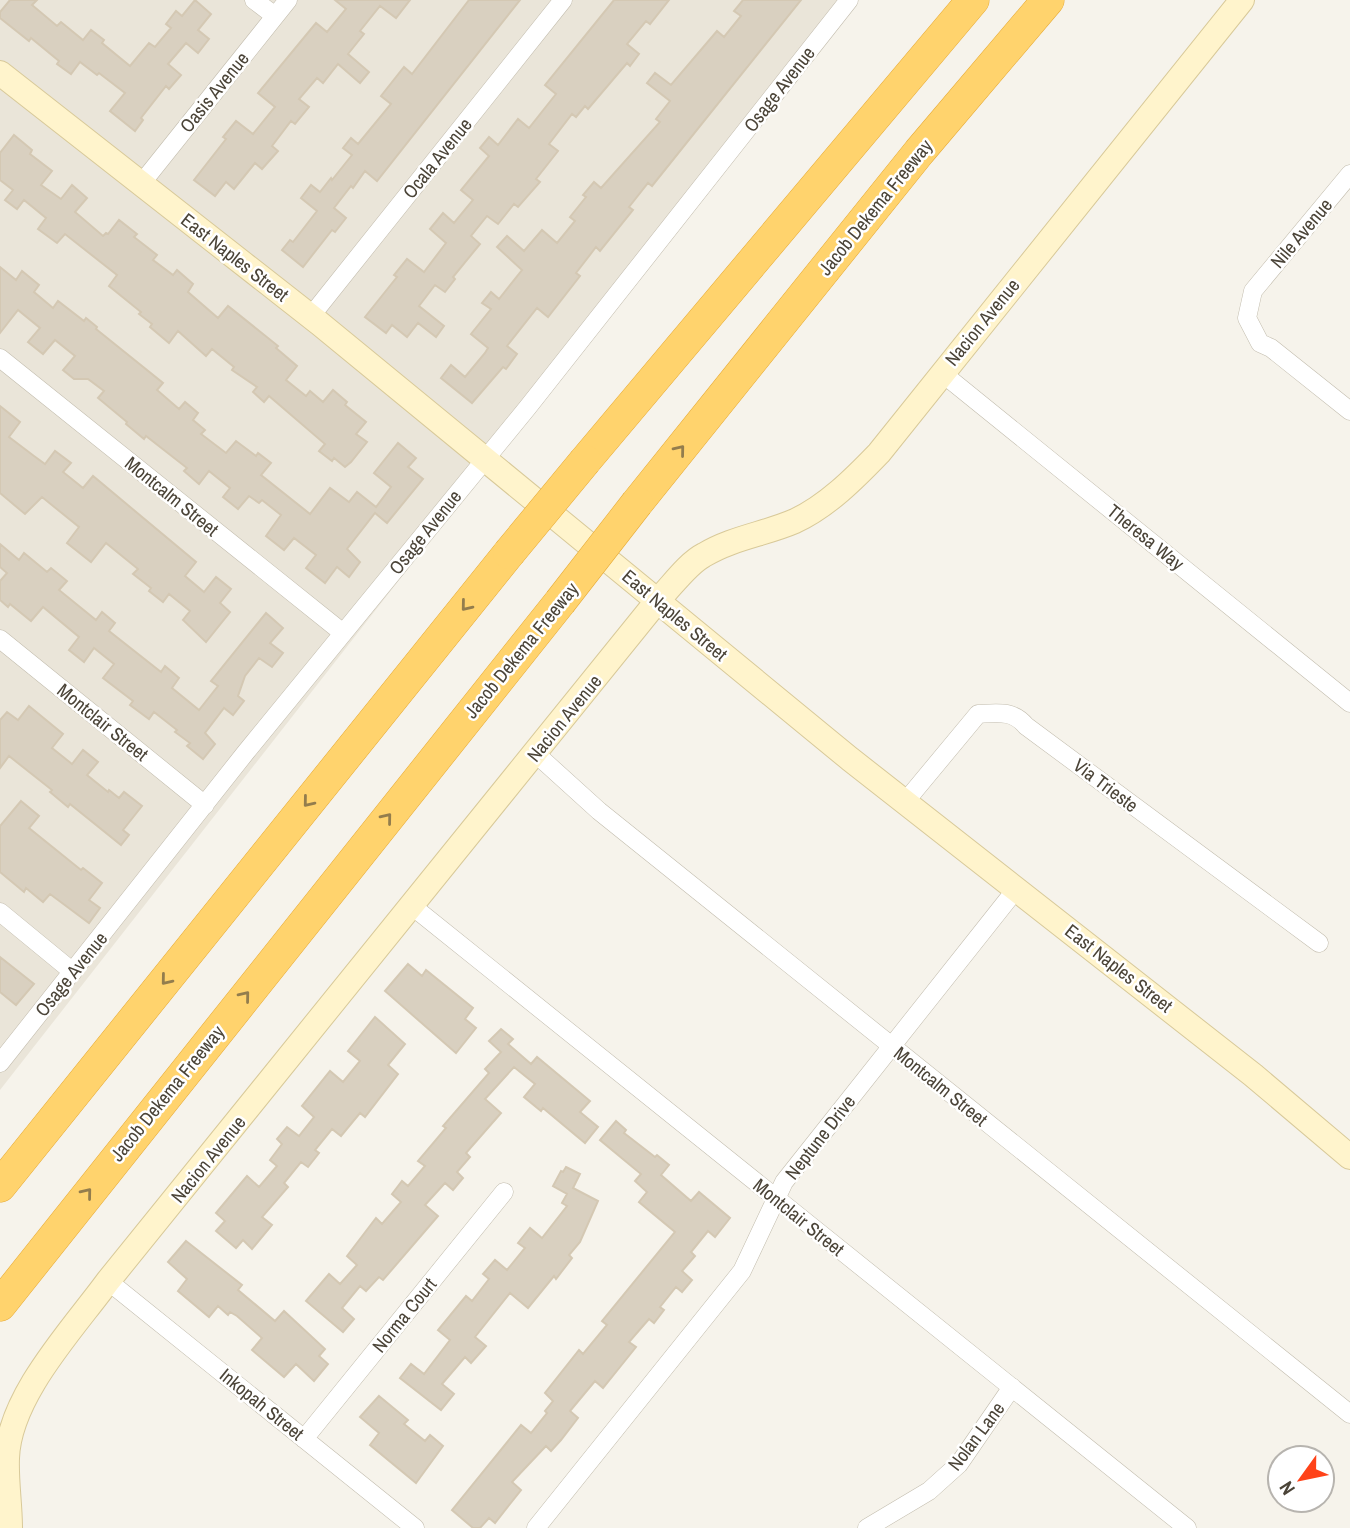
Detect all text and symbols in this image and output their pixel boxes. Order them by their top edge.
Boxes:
street label: Osage Avenue [737,41,821,137]
street label: Oasis Avenue [173,46,255,138]
street label: Ocala Avenue [396,112,478,204]
street label: Jacob Dekema Freeway [812,133,938,280]
street label: Nile Avenue [1264,193,1338,273]
street label: East Naples Street [176,207,295,308]
street label: Nacion Avenue [939,273,1025,371]
one-way arrow [672,445,685,457]
street label: Montcalm Street [120,450,225,542]
street label: Osage Avenue [383,484,467,580]
street label: Theresa Way [1102,498,1190,576]
street label: East Naples Street [617,563,734,667]
street label: Jacob Dekema Freeway [458,576,584,723]
one-way arrow [462,598,475,610]
street label: Nacion Avenue [521,669,607,767]
street label: Montclair Street [52,677,154,767]
street label: Via Trieste [1068,752,1144,818]
one-way arrow [304,795,317,807]
one-way arrow [378,814,391,826]
street label: East Naples Street [1060,918,1179,1019]
street label: Osage Avenue [29,926,113,1022]
one-way arrow [161,972,174,984]
one-way arrow [236,992,249,1004]
street label: Jacob Dekema Freeway [104,1019,230,1166]
street label: Montcalm Street [889,1040,994,1132]
street label: Neptune Drive [779,1089,861,1185]
street label: Nacion Avenue [165,1110,251,1208]
street label: Montclair Street [748,1172,850,1262]
one-way arrow [79,1188,92,1200]
street label: Norma Court [366,1272,443,1358]
street label: Inkopah Street [214,1362,310,1446]
street label: Nolan Lane [942,1396,1010,1476]
north arrow [1266,1444,1336,1514]
text: N [1273,1476,1301,1500]

